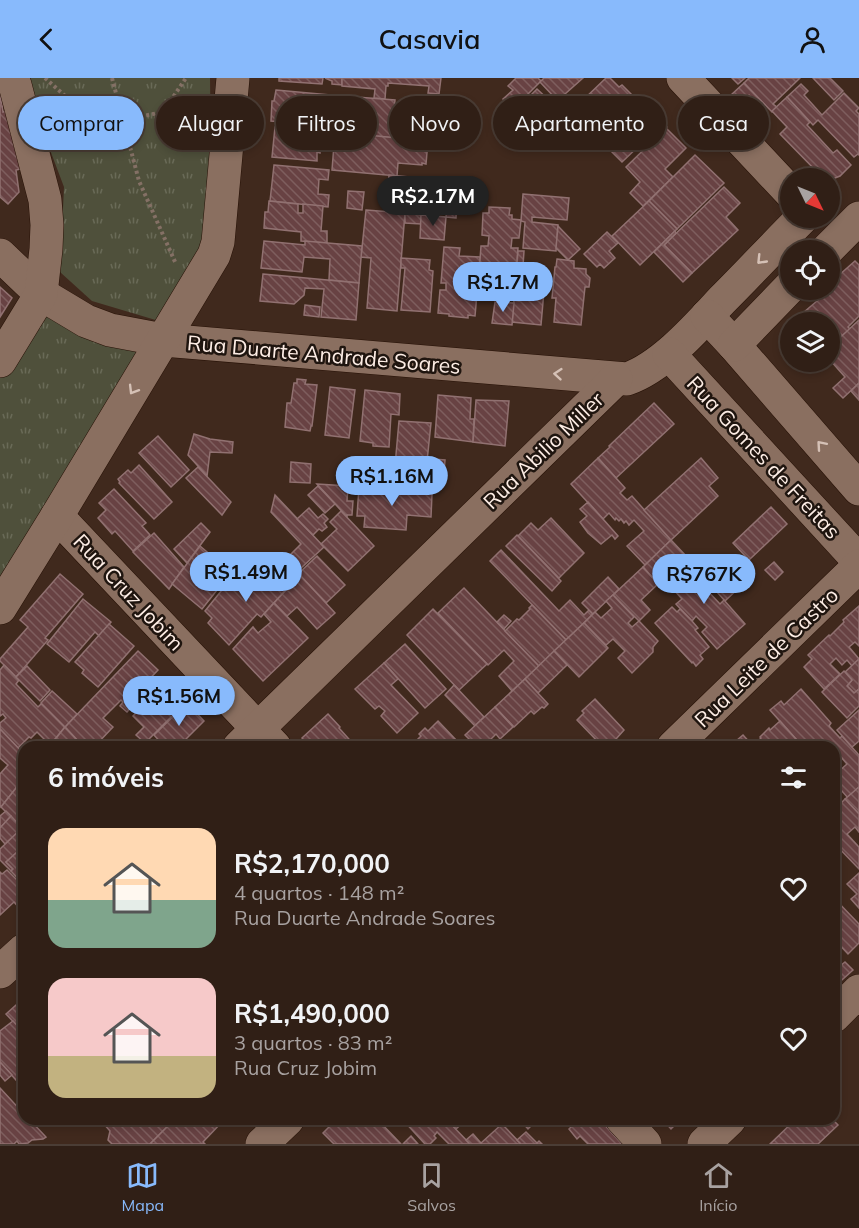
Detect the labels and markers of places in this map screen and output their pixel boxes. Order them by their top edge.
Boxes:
pin: R$2.17M [378,176,488,227]
pin: R$1.7M [454,262,552,313]
pin: R$1.16M [337,456,447,507]
pin: R$1.49M [191,552,301,603]
pin: R$767K [655,554,753,605]
pin: R$1.56M [124,676,234,727]

